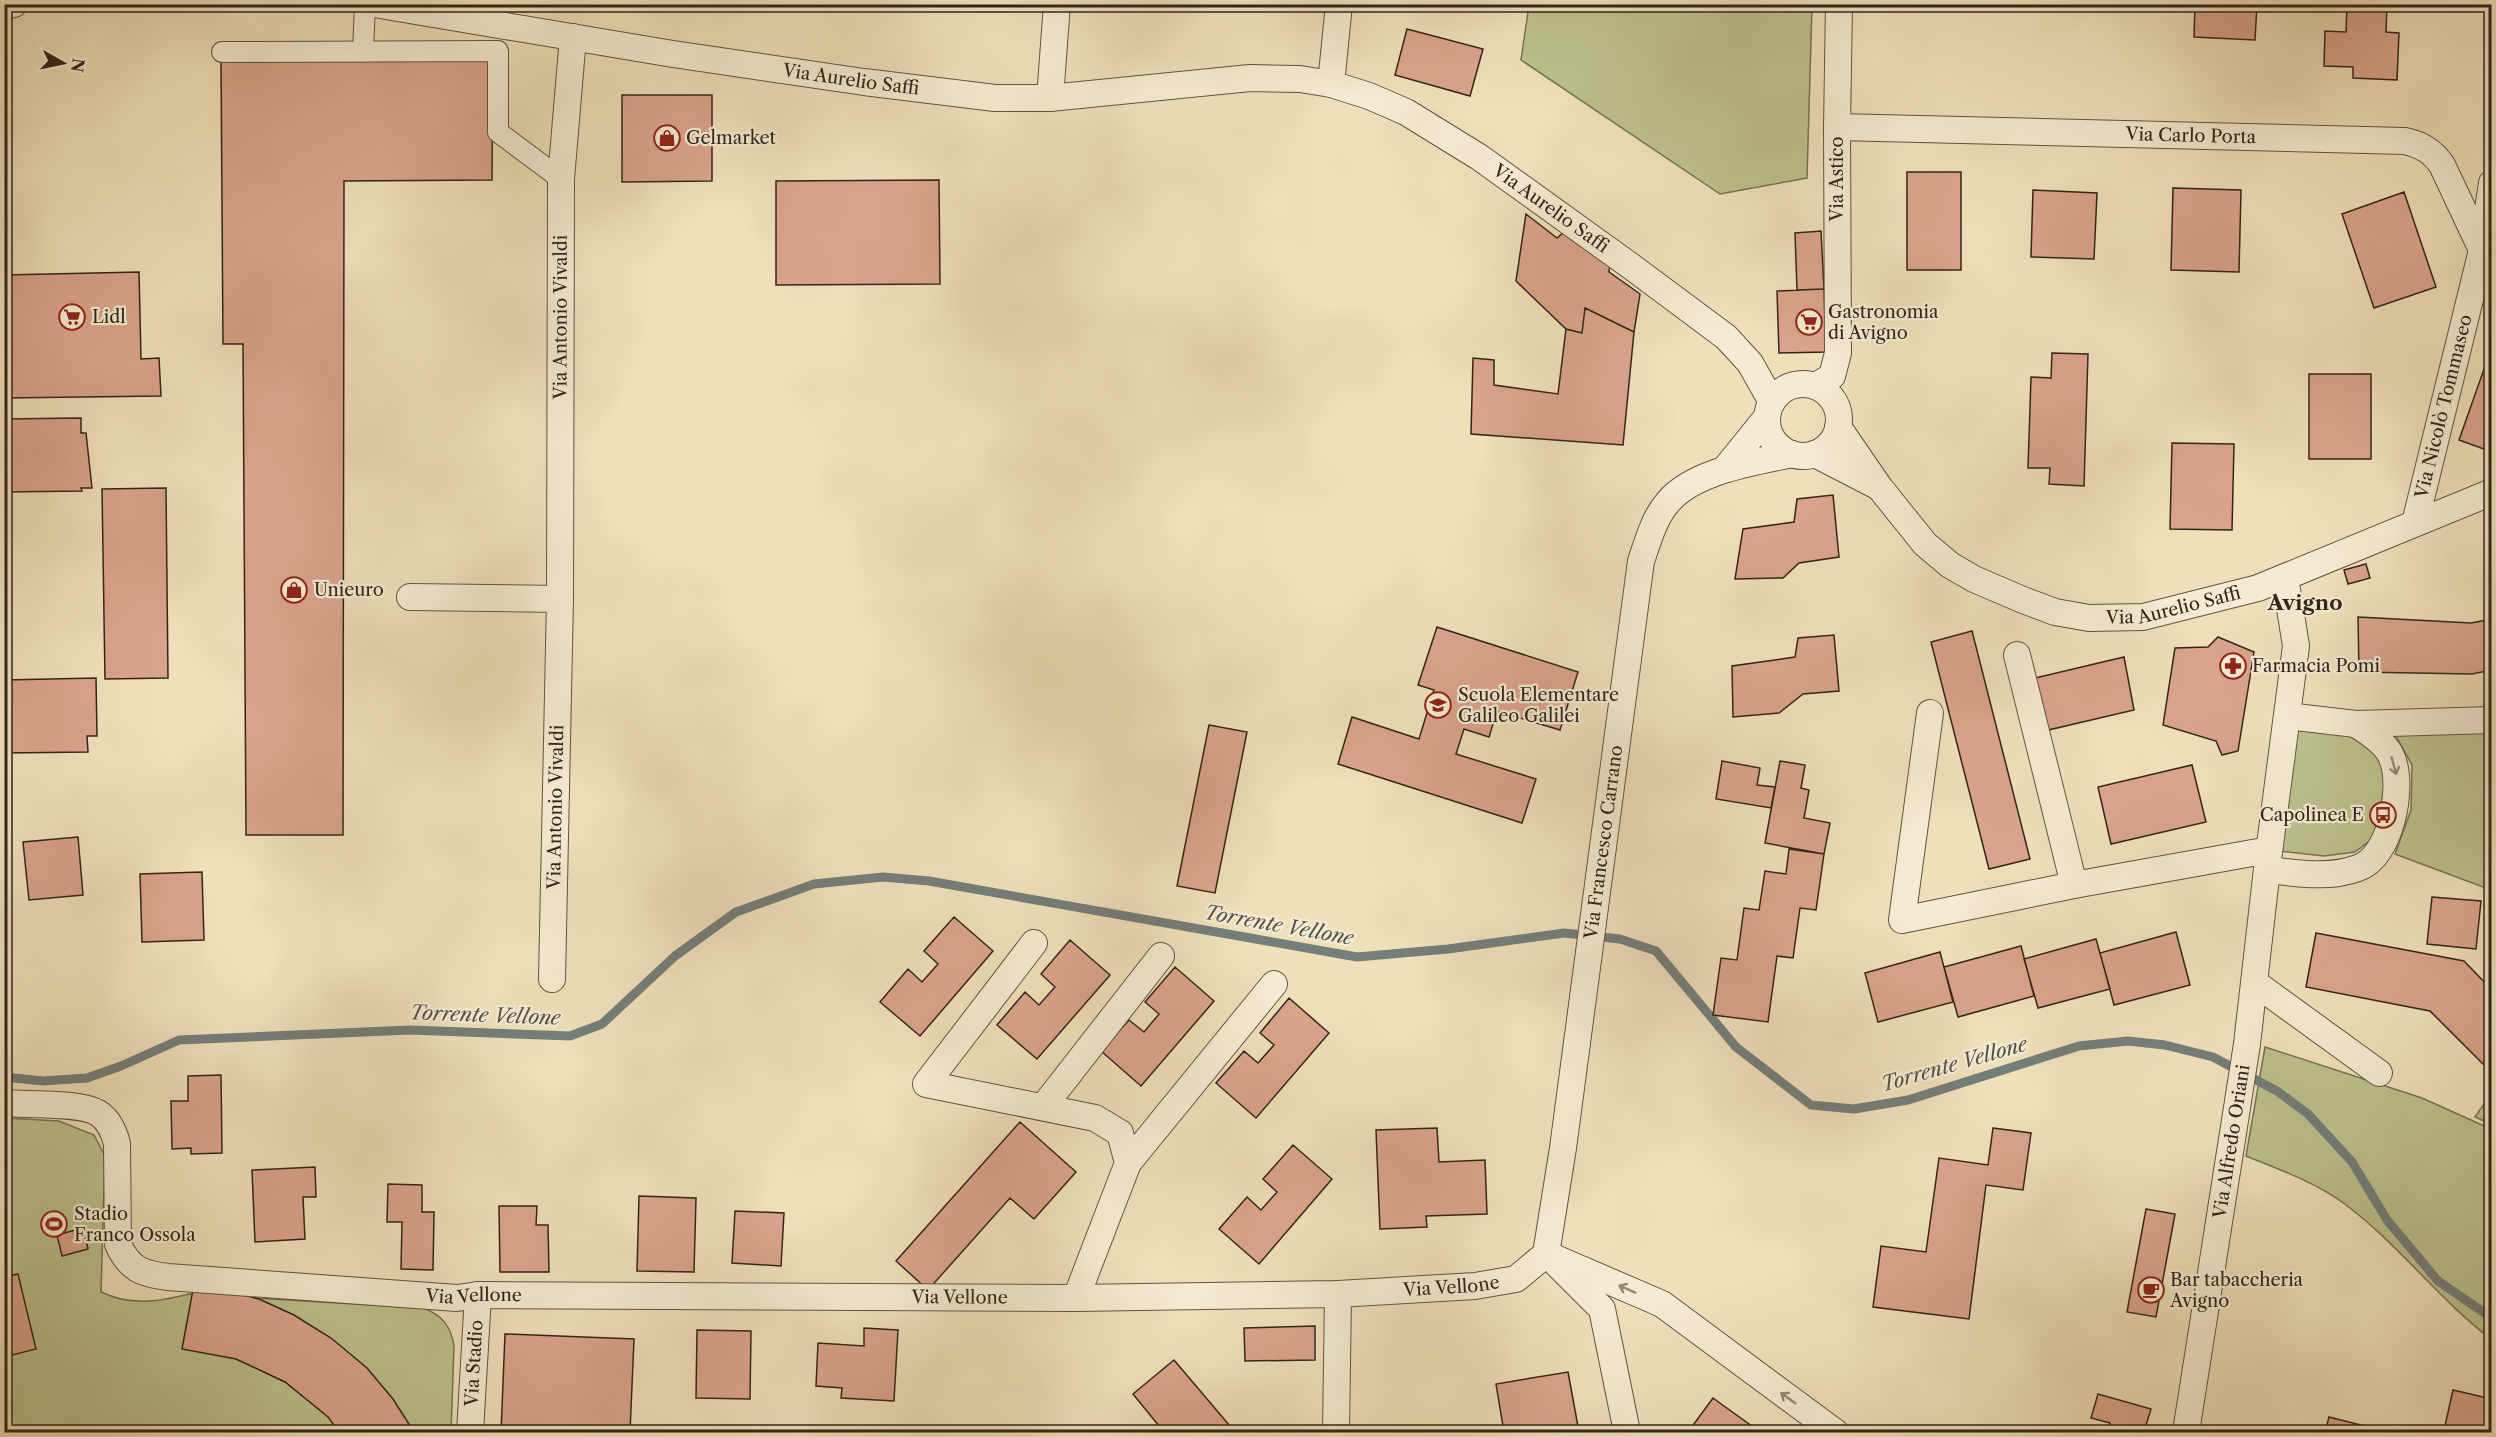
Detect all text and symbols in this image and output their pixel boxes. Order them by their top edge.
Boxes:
north arrow [33,33,93,93]
text: N [67,57,89,74]
street label: Via Aurelio Saffi [780,59,921,100]
shop icon: Gelmarket [652,123,682,153]
street label: Via Carlo Porta [2124,123,2257,148]
place label: Gelmarket [686,127,777,149]
street label: Via Astico [1826,136,1848,223]
street label: Via Aurelio Saffi [1488,159,1614,258]
street label: Via Antonio Vivaldi [549,234,572,400]
place label: Gastronomia di Avigno [1828,301,1939,344]
supermarket icon: Lidl [57,302,87,332]
place label: Lidl [92,306,126,328]
supermarket icon: Gastronomia di Avigno [1794,307,1824,337]
street label: Via Nicolò Tommaseo [2410,312,2477,502]
shop icon: Unieuro [279,575,309,605]
place label: Unieuro [314,579,384,601]
street label: Via Aurelio Saffi [2105,582,2244,629]
district label: Avigno [2266,590,2343,615]
pharmacy icon: Farmacia Pomi [2218,651,2248,681]
place label: Farmacia Pomi [2252,655,2381,677]
place label: Scuola Elementare Galileo Galilei [1458,684,1619,727]
school or university icon: Scuola Elementare Galileo Galilei [1423,690,1453,720]
street label: Via Antonio Vivaldi [543,724,568,891]
street label: Via Francesco Carrano [1580,744,1627,941]
one-way arrow [2389,756,2400,775]
bus stop icon: Capolinea E [2368,800,2398,830]
place label: Capolinea E [2260,804,2364,826]
water label: Torrente Vellone [1203,900,1357,950]
water label: Torrente Vellone [409,1000,562,1030]
water label: Torrente Vellone [1878,1031,2031,1096]
street label: Via Alfredo Oriani [2209,1063,2255,1221]
place label: Stadio Franco Ossola [74,1203,196,1246]
sports icon: Stadio Franco Ossola [39,1209,69,1239]
place label: Bar tabaccheria Avigno [2169,1269,2304,1312]
street label: Via Vellone [1402,1271,1501,1301]
cafe icon: Bar tabaccheria Avigno [2136,1275,2166,1305]
one-way arrow [1619,1283,1637,1294]
street label: Via Vellone [424,1284,522,1309]
street label: Via Vellone [910,1286,1008,1309]
street label: Via Stadio [460,1319,488,1408]
one-way arrow [1780,1391,1796,1404]

